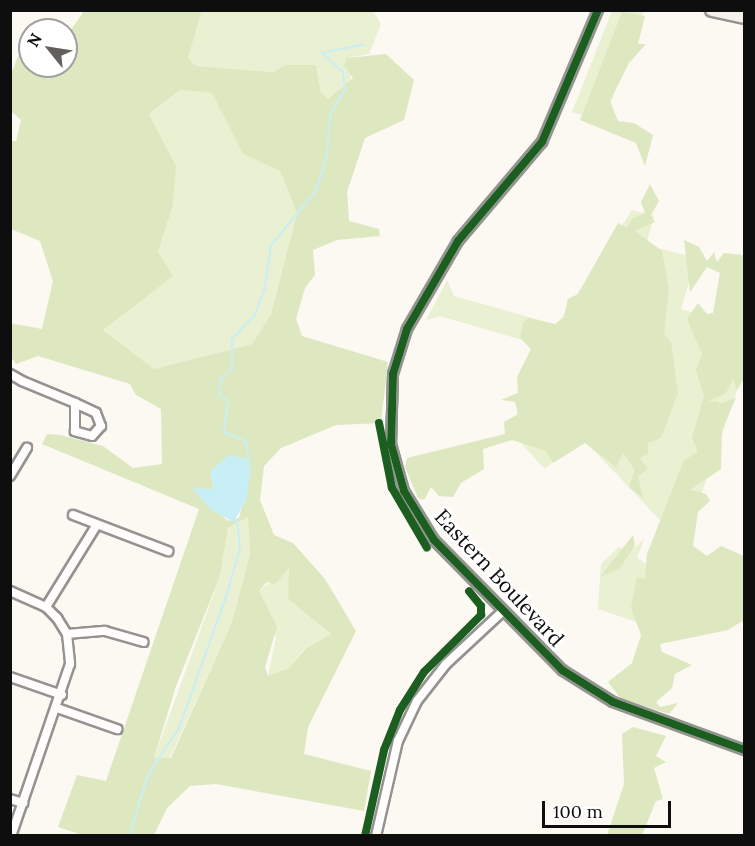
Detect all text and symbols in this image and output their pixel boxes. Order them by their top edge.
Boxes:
north arrow [18,18,78,78]
text: N [22,30,46,50]
street label: Eastern Boulevard [429,504,569,652]
scale bar [545,789,674,827]
text: 100 m [553,800,603,823]

